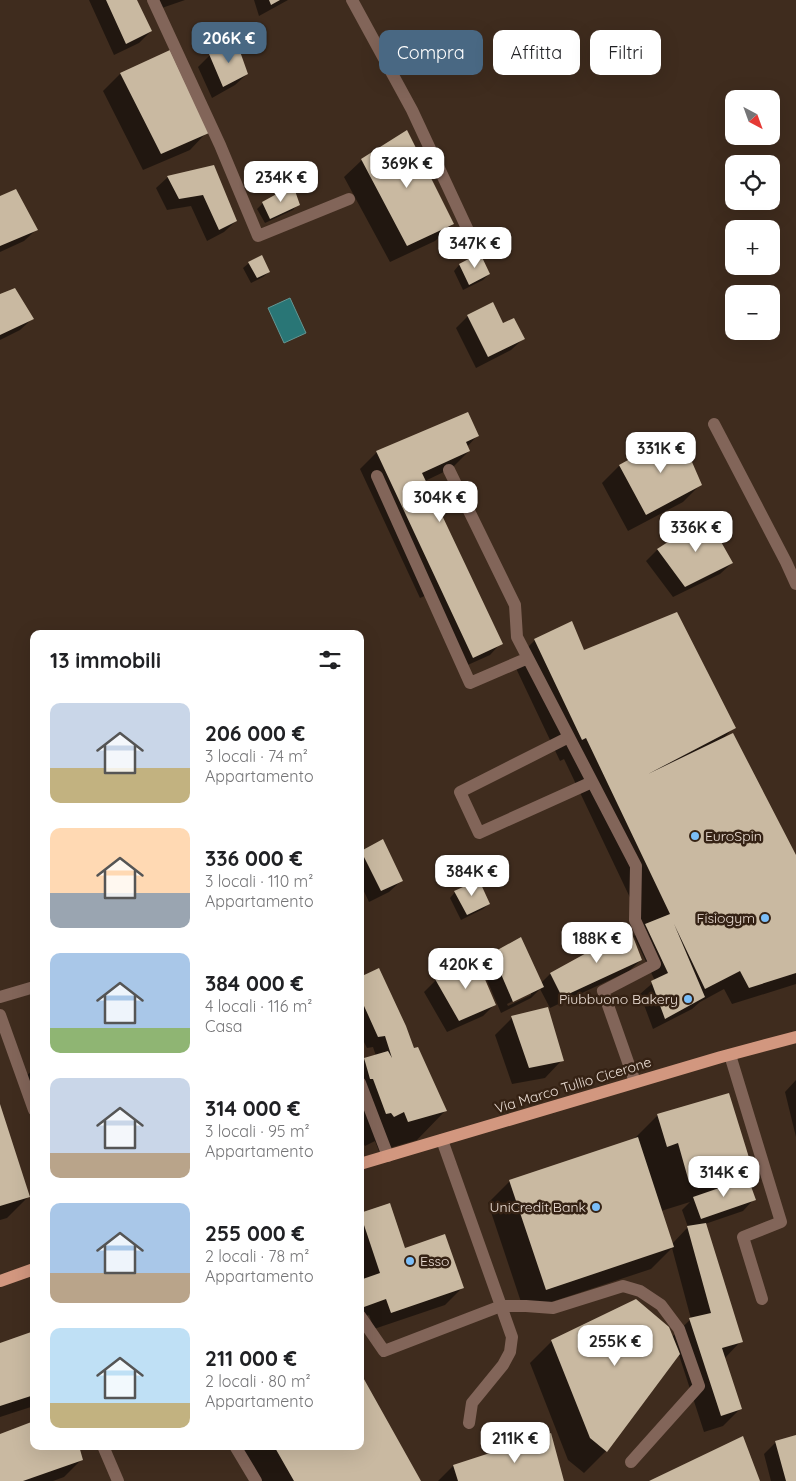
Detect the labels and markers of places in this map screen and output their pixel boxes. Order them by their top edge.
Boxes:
pin: 206K € [188,22,270,64]
pin: 369K € [366,146,448,189]
pin: 234K € [240,160,322,203]
pin: 347K € [434,226,516,269]
pin: 331K € [620,432,702,474]
pin: 304K € [399,480,481,523]
pin: 336K € [655,510,737,553]
place label: EuroSpin [705,827,762,845]
marker: EuroSpin [689,830,701,842]
pin: 384K € [431,854,513,897]
place label: Fisiogym [697,909,755,927]
marker: Fisiogym [759,912,771,924]
pin: 188K € [556,922,638,964]
pin: 420K € [425,948,507,990]
place label: Piubbuono Bakery [559,990,678,1008]
marker: Piubbuono Bakery [682,993,694,1005]
pin: 314K € [683,1156,765,1198]
place label: UniCredit Bank [490,1198,586,1216]
marker: UniCredit Bank [590,1201,602,1213]
place label: Esso [420,1252,450,1270]
marker: Esso [404,1255,416,1267]
pin: 255K € [574,1324,656,1367]
pin: 211K € [474,1422,556,1464]

